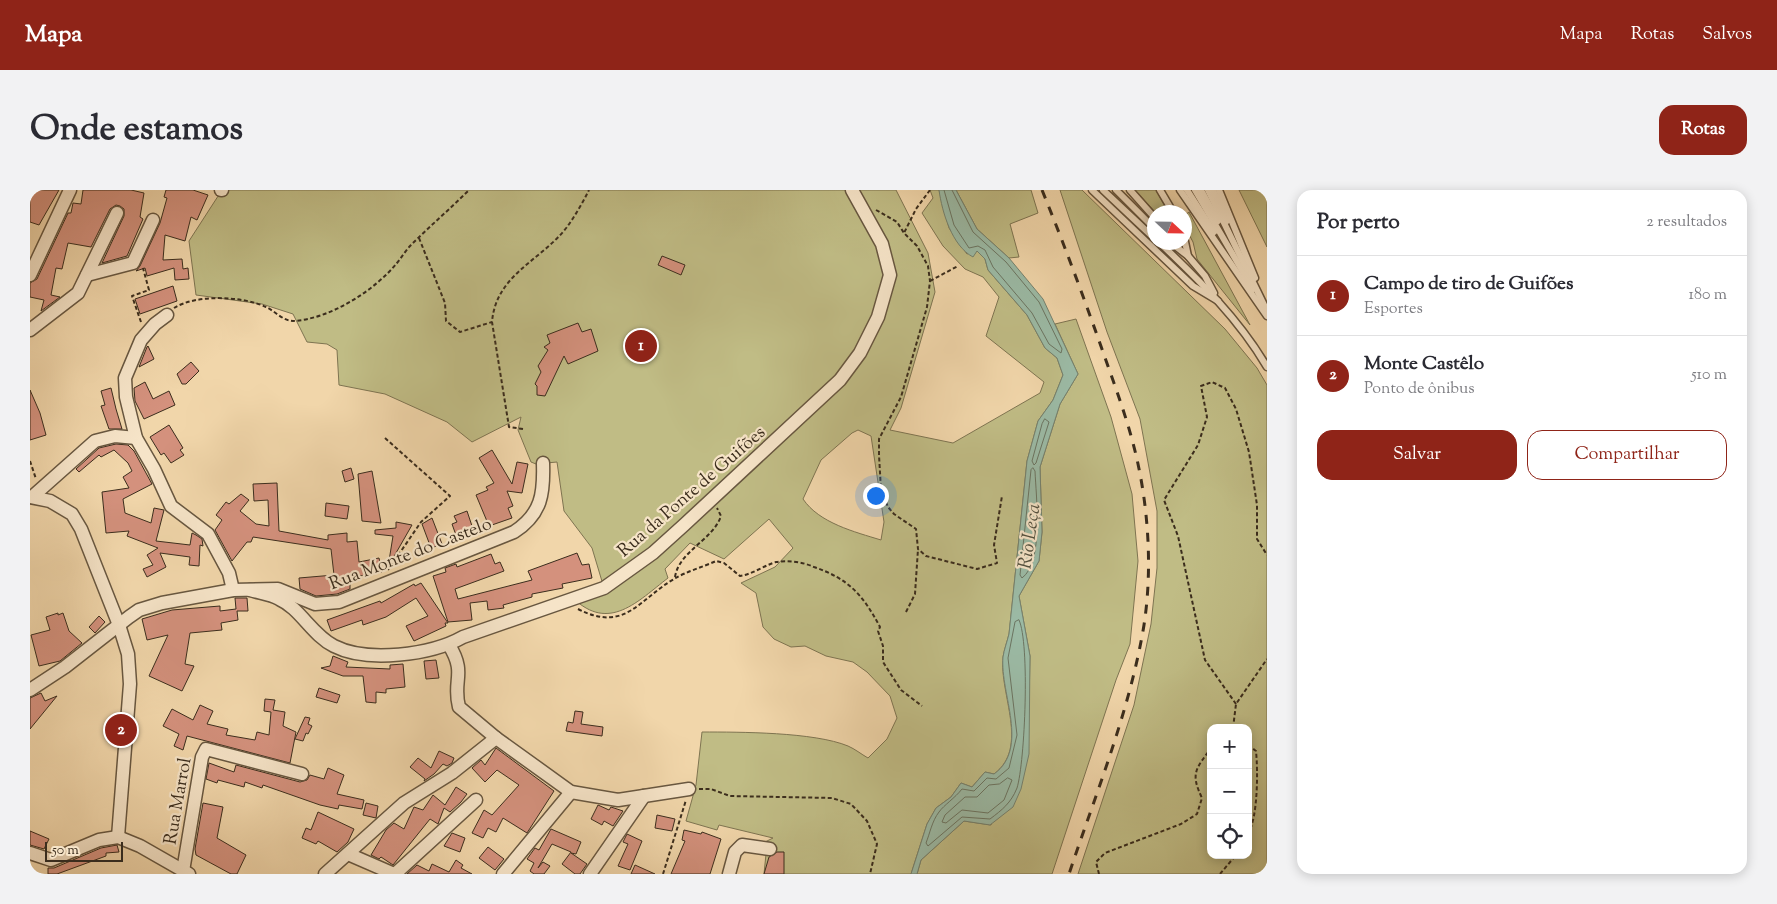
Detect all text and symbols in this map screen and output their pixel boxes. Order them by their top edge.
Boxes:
text: Mapa [25,18,82,52]
text: Mapa [1560,22,1603,48]
text: Rotas [1631,22,1674,48]
text: Salvos [1702,22,1752,48]
text: Onde estamos [30,105,243,156]
button: Rotas [1659,105,1747,155]
north arrow [1147,205,1192,250]
text: Por perto [1317,208,1400,238]
text: 2 resultados [1646,211,1727,234]
text: Campo de tiro de Guifões [1364,271,1573,298]
text: 1 [1330,284,1336,307]
text: 180 m [1688,284,1727,307]
text: Esportes [1364,298,1423,321]
pin: 1 [625,327,657,365]
text: Monte Castêlo [1364,351,1484,378]
text: 2 [1329,364,1337,387]
text: 510 m [1691,364,1727,387]
text: Ponto de ônibus [1364,378,1475,401]
street label: Rua da Ponte de Guifões [613,421,772,564]
button: Salvar [1317,430,1517,480]
button: Compartilhar [1527,430,1727,480]
your location [863,483,889,509]
water label: Rio Leça [1013,502,1048,571]
street label: Rua Monte do Castelo [326,512,496,598]
pin: 2 [105,711,137,749]
map controls [1207,724,1252,859]
button: + [1207,724,1252,769]
street label: Rua Marrol [159,756,199,847]
button: − [1207,769,1252,814]
button: locate [1207,814,1252,859]
scale bar [45,839,122,862]
text: 50 m [52,841,79,861]

